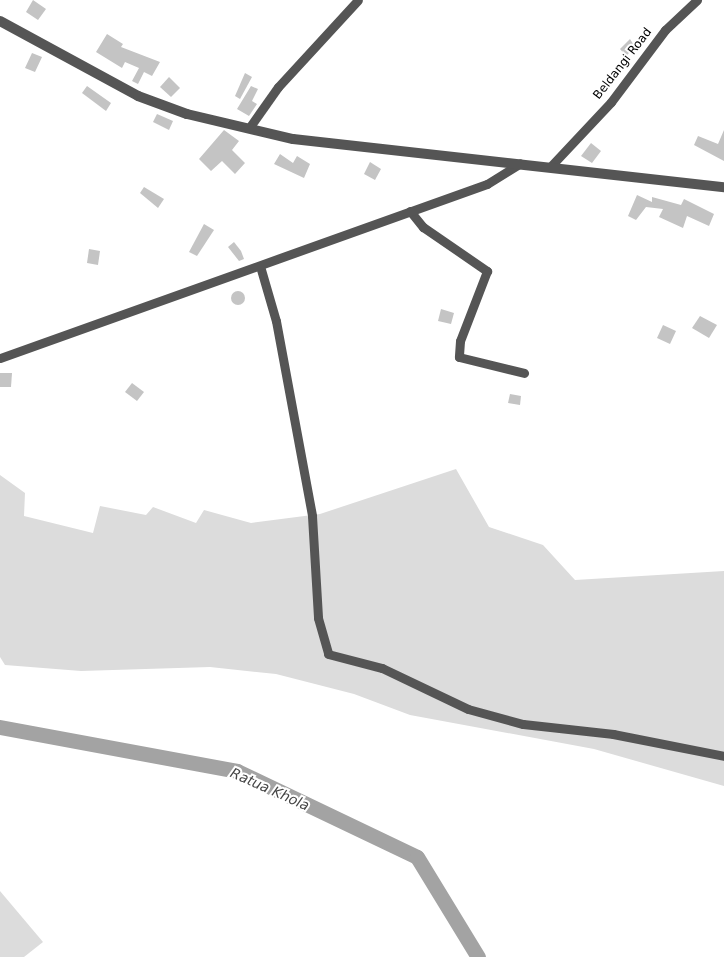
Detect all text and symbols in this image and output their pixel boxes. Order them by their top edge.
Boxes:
street label: Beldangi Road [591,26,655,102]
water label: Ratua Khola [228,764,312,814]

